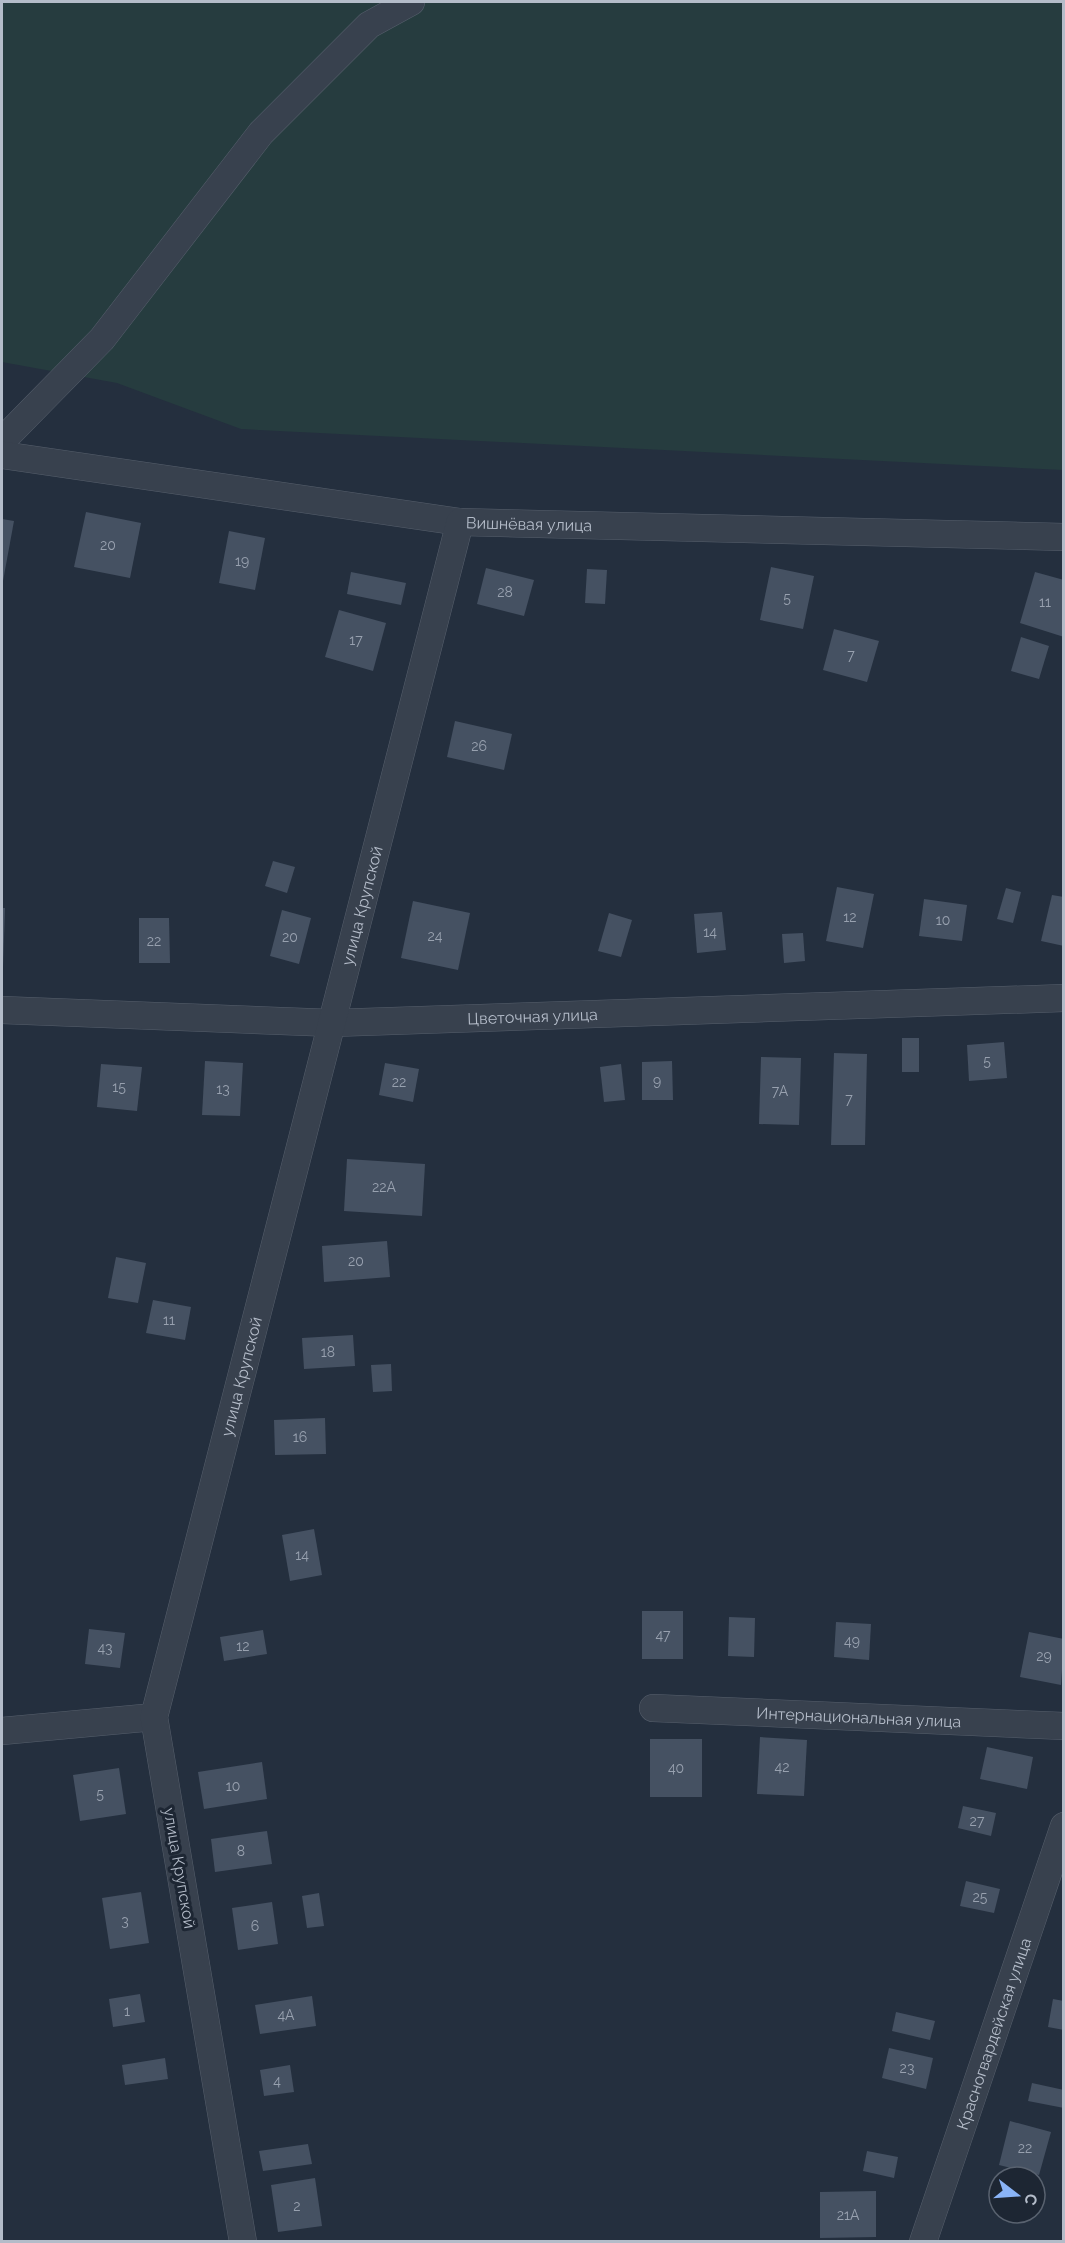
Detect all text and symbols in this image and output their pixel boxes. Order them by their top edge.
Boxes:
street label: Вишнёвая улица [466,513,592,535]
house number: 20 [100,537,116,553]
house number: 19 [235,553,249,569]
house number: 28 [497,584,513,600]
house number: 5 [783,590,791,606]
house number: 11 [1039,594,1051,610]
house number: 17 [349,632,363,648]
house number: 7 [847,647,855,663]
house number: 26 [471,738,487,754]
street label: улица Крупской [338,844,387,968]
house number: 12 [843,909,857,925]
house number: 10 [936,912,950,928]
house number: 14 [703,924,717,940]
house number: 24 [428,928,443,944]
house number: 20 [282,929,298,945]
house number: 22 [147,933,161,949]
street label: Цветочная улица [467,1005,598,1028]
house number: 5 [983,1053,991,1069]
house number: 9 [653,1073,661,1089]
house number: 22 [392,1074,406,1090]
house number: 15 [112,1079,126,1095]
house number: 13 [216,1081,230,1097]
house number: 7А [772,1083,789,1099]
house number: 7 [845,1091,853,1107]
house number: 22А [372,1179,397,1195]
house number: 20 [348,1253,364,1269]
house number: 11 [163,1312,175,1328]
street label: улица Крупской [217,1315,266,1438]
house number: 18 [321,1344,335,1360]
house number: 16 [293,1429,307,1445]
house number: 14 [295,1547,309,1563]
house number: 47 [655,1627,671,1643]
house number: 49 [844,1633,860,1649]
house number: 12 [236,1638,250,1654]
house number: 43 [97,1640,113,1656]
house number: 29 [1036,1648,1052,1664]
street label: Интернациональная улица [756,1704,962,1731]
house number: 42 [775,1759,789,1775]
house number: 40 [668,1760,684,1776]
house number: 10 [226,1778,240,1794]
house number: 5 [96,1786,104,1802]
street label: улица Крупской [160,1806,200,1930]
house number: 27 [970,1813,985,1829]
house number: 8 [237,1843,245,1859]
house number: 25 [973,1889,988,1905]
house number: 3 [121,1913,129,1929]
house number: 6 [251,1918,259,1934]
street label: Красногвардейская улица [953,1935,1035,2132]
house number: 1 [124,2003,130,2019]
house number: 4А [277,2007,295,2023]
house number: 23 [900,2060,914,2076]
house number: 4 [273,2073,281,2089]
house number: 22 [1018,2140,1032,2156]
north arrow [987,2165,1047,2225]
text: С [1020,2191,1042,2207]
house number: 2 [293,2198,301,2214]
house number: 21А [837,2207,860,2223]

